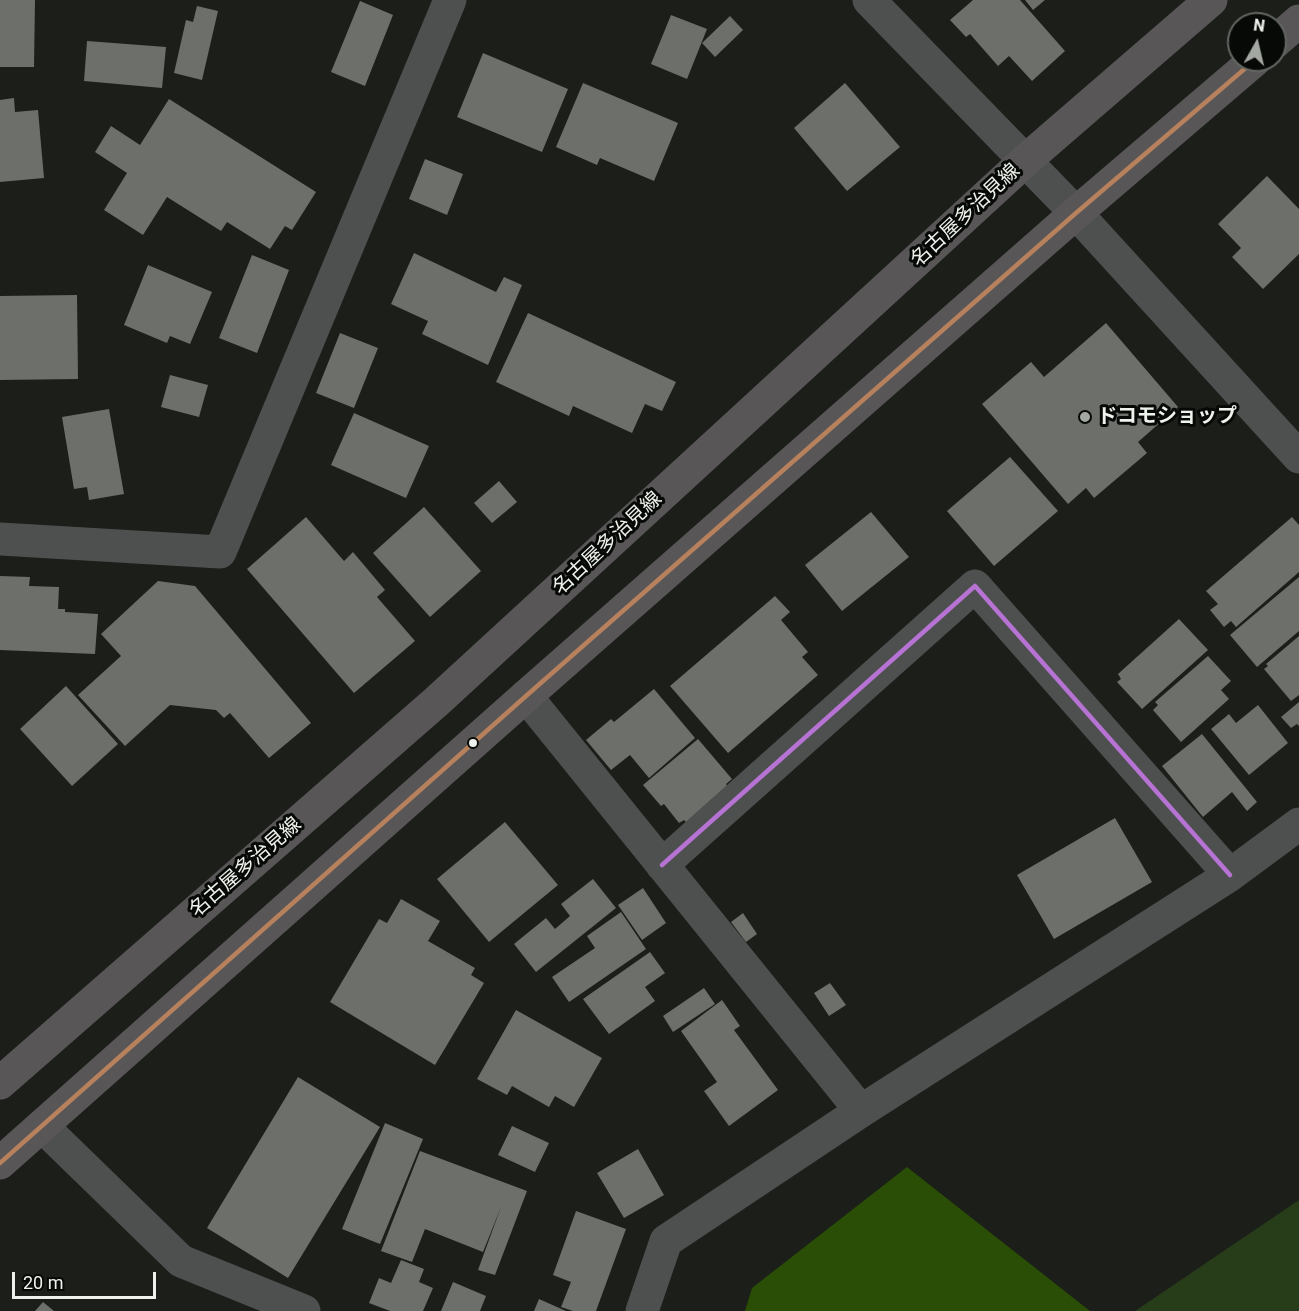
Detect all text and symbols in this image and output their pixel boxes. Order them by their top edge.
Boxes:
north arrow [1227,12,1287,72]
text: N [1252,15,1266,36]
street label: 名古屋多治見線 [907,159,1025,273]
place label: ドコモショップ [1097,405,1237,429]
marker: ドコモショップ [1078,410,1092,424]
street label: 名古屋多治見線 [549,487,667,601]
unlabelled marker [467,737,479,749]
street label: 名古屋多治見線 [185,813,307,923]
scale bar [15,1260,159,1298]
text: 20 m [23,1272,63,1293]

